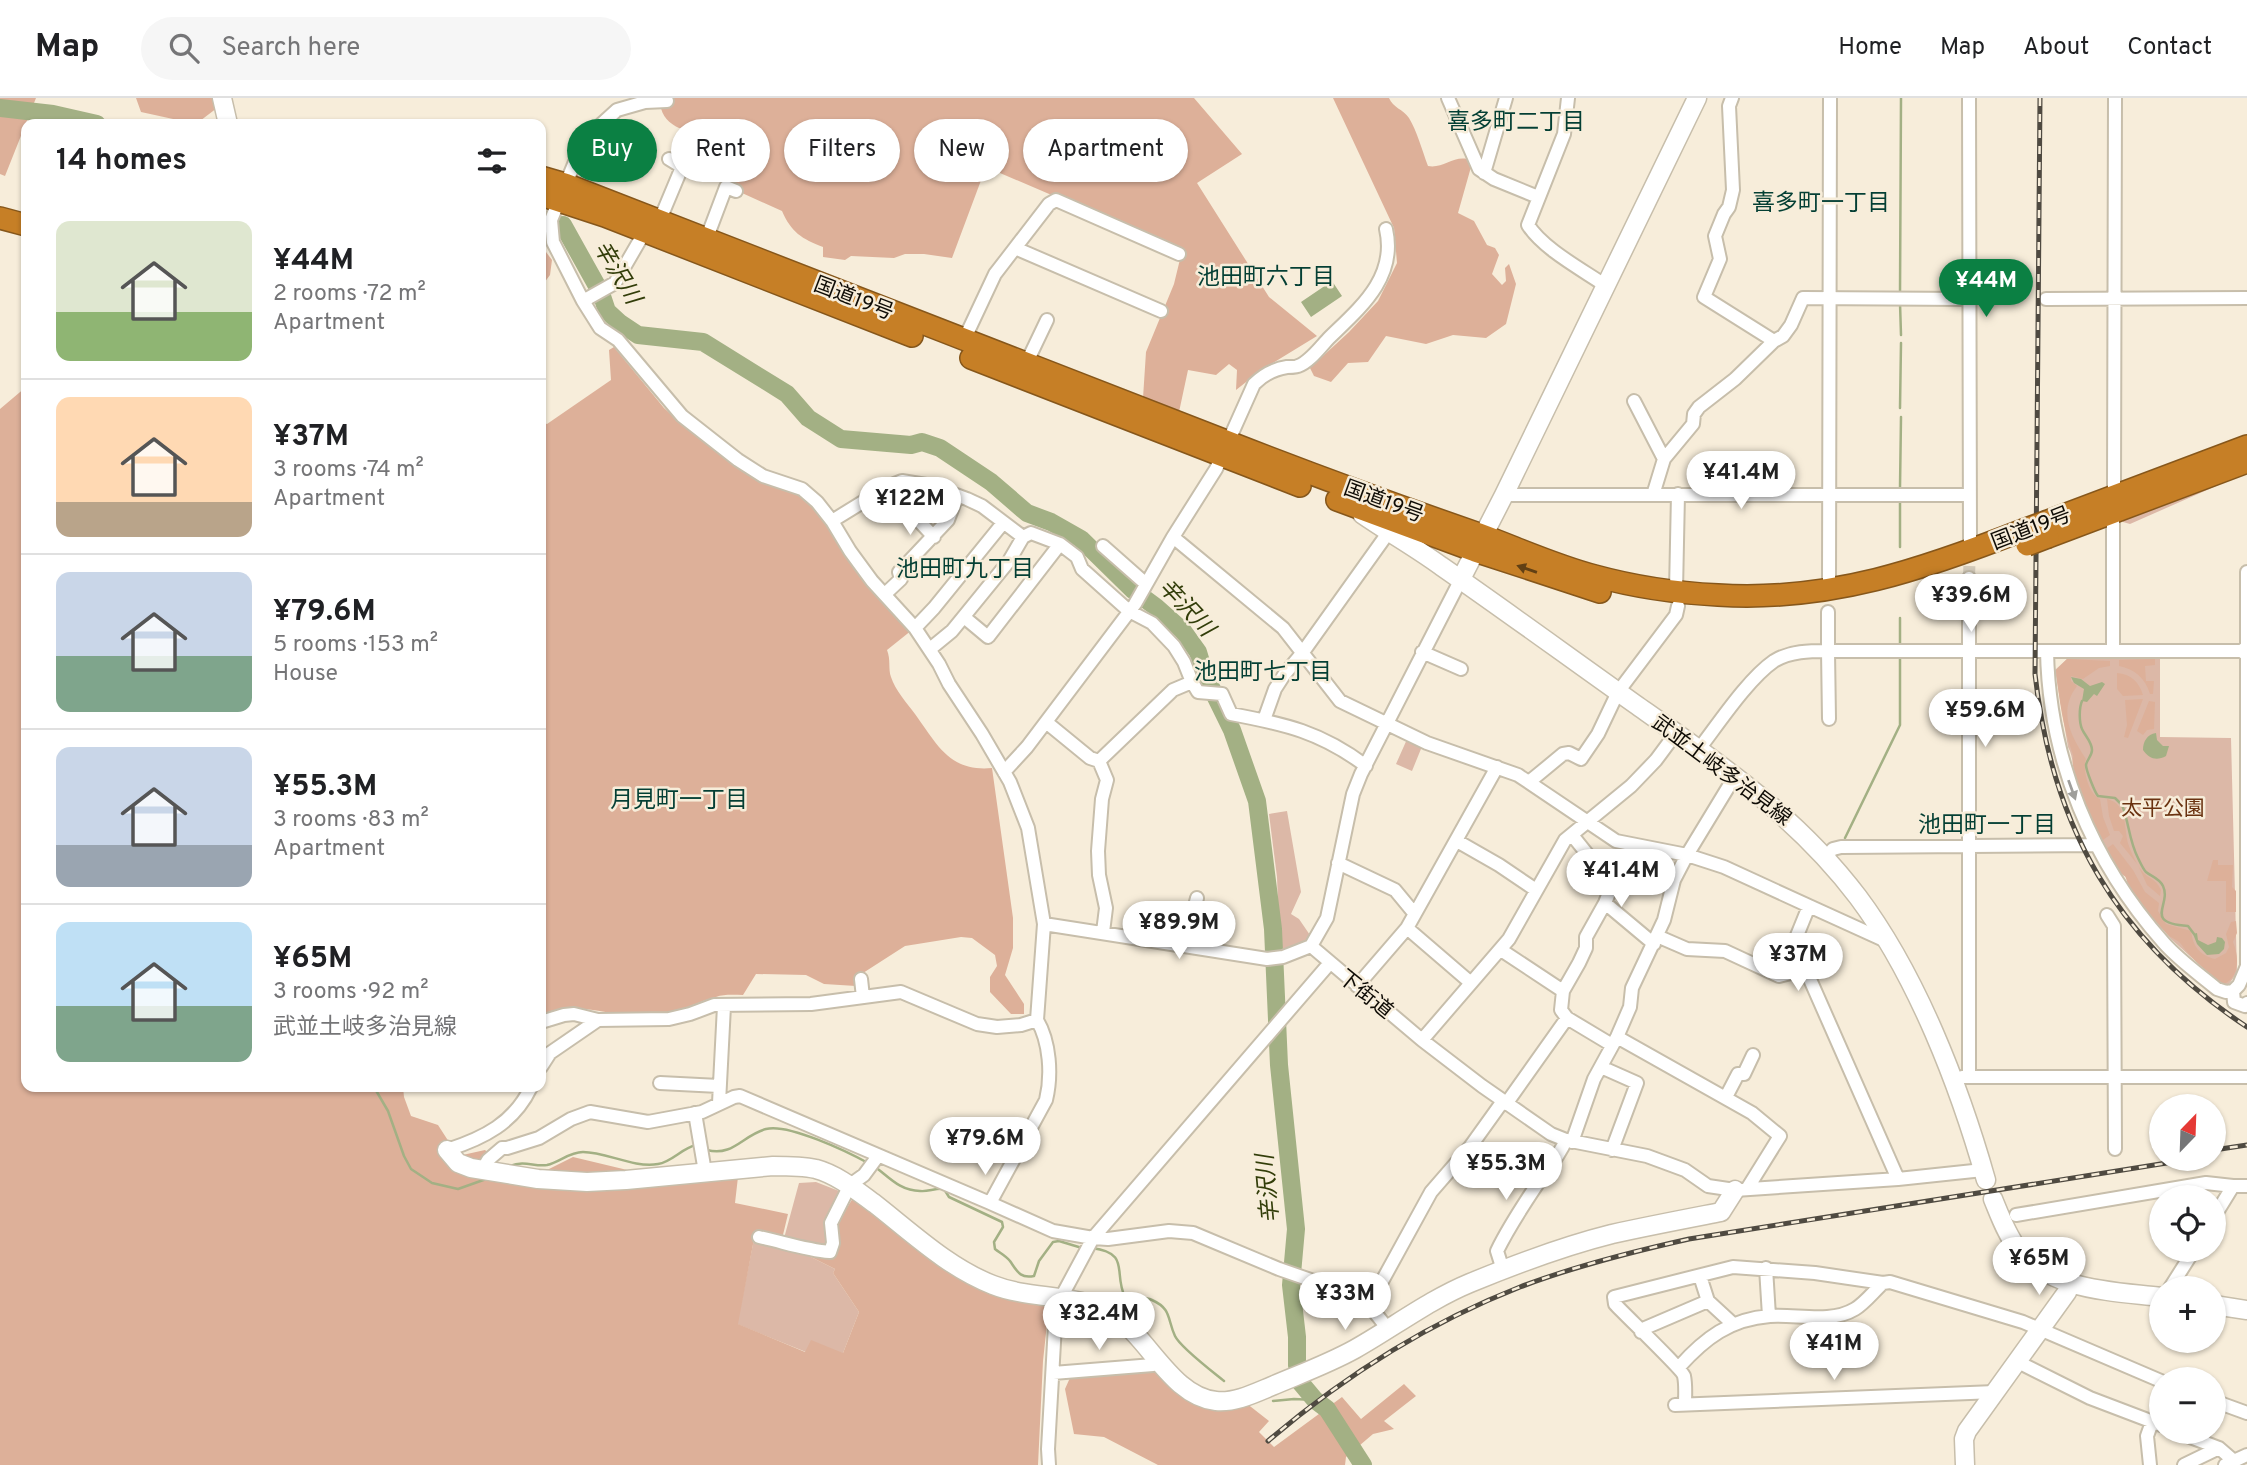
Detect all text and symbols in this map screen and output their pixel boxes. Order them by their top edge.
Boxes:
search box [141,17,631,80]
text: Map [35,27,99,69]
icon: search [165,29,203,67]
text: Search here [221,32,360,65]
text: Home [1838,33,1902,63]
text: Map [1940,33,1985,63]
text: About [2023,33,2089,63]
text: Contact [2127,33,2212,63]
district label: 喜多町二丁目 [1447,109,1585,138]
chip: Buy [567,119,657,182]
chip: Rent [671,119,770,182]
chip: Filters [784,119,900,182]
chip: New [914,119,1009,182]
chip: Apartment [1023,119,1188,182]
icon: filters [473,142,511,180]
text: 14 homes [56,143,187,180]
district label: 喜多町一丁目 [1752,190,1890,219]
water label: 辛沢川 [586,236,648,313]
text: ¥44M [273,243,354,280]
icon: home [112,249,196,333]
pin: ¥44M [1945,260,2027,319]
district label: 池田町六丁目 [1197,264,1335,293]
text: ¥44M [1955,267,2017,296]
street label: 国道19号 [810,272,897,327]
text: 2 rooms · 72 m² [273,280,426,309]
text: Apartment [273,309,385,338]
text: ¥37M [273,419,349,456]
icon: home [112,425,196,509]
pin: ¥41.4M [1684,452,1798,511]
text: 3 rooms · 74 m² [273,456,424,485]
text: ¥41.4M [1702,459,1780,488]
street label: 国道19号 [1340,475,1427,529]
pin: ¥122M [861,478,959,537]
text: Apartment [273,485,385,514]
text: ¥122M [875,485,945,514]
street label: 国道19号 [1988,502,2075,557]
district label: 池田町九丁目 [896,556,1034,585]
one-way arrow [1517,563,1538,574]
water label: 辛沢川 [1151,574,1221,646]
pin: ¥39.6M [1914,574,2028,634]
text: ¥39.6M [1931,582,2011,611]
text: ¥79.6M [273,594,376,631]
icon: home [112,600,196,684]
text: 5 rooms · 153 m² [273,631,438,660]
district label: 池田町七丁目 [1194,659,1332,688]
text: House [273,660,338,689]
pin: ¥59.6M [1928,690,2042,749]
text: ¥59.6M [1945,697,2025,726]
street label: 武並土岐多治見線 [1646,710,1796,833]
text: ¥55.3M [273,769,377,806]
icon: home [112,775,196,859]
one-way arrow [2067,779,2078,800]
district label: 月見町一丁目 [610,787,748,816]
park label: 太平公園 [2121,796,2205,823]
text: 3 rooms · 83 m² [273,806,429,835]
district label: 池田町一丁目 [1918,812,2056,841]
text: Apartment [273,835,385,864]
pin: ¥41.4M [1564,850,1678,909]
text: ¥41.4M [1582,857,1660,886]
pin: ¥89.9M [1122,902,1236,961]
text: ¥89.9M [1139,909,1219,938]
pin: ¥37M [1757,934,1839,993]
text: ¥65M [273,941,352,978]
text: ¥37M [1769,941,1827,970]
icon: home [112,950,196,1034]
street label: 下街道 [1332,965,1398,1025]
text: 3 rooms · 92 m² [273,978,429,1007]
text: 武並土岐多治見線 [273,1014,457,1043]
north arrow [2149,1094,2226,1171]
map controls [2149,1094,2226,1444]
pin: ¥79.6M [928,1118,1042,1177]
text: ¥79.6M [946,1125,1024,1154]
pin: ¥55.3M [1449,1142,1563,1202]
water label: 辛沢川 [1252,1150,1287,1224]
text: ¥55.3M [1466,1150,1546,1179]
button: locate [2149,1185,2226,1262]
pin: ¥65M [1998,1238,2080,1297]
text: ¥65M [2009,1245,2069,1274]
pin: ¥33M [1304,1272,1386,1332]
button: + [2149,1276,2226,1353]
text: ¥33M [1315,1280,1375,1309]
pin: ¥32.4M [1042,1292,1156,1352]
text: ¥32.4M [1059,1300,1139,1329]
pin: ¥41M [1793,1322,1875,1382]
text: ¥41M [1806,1330,1862,1359]
button: − [2149,1367,2226,1444]

